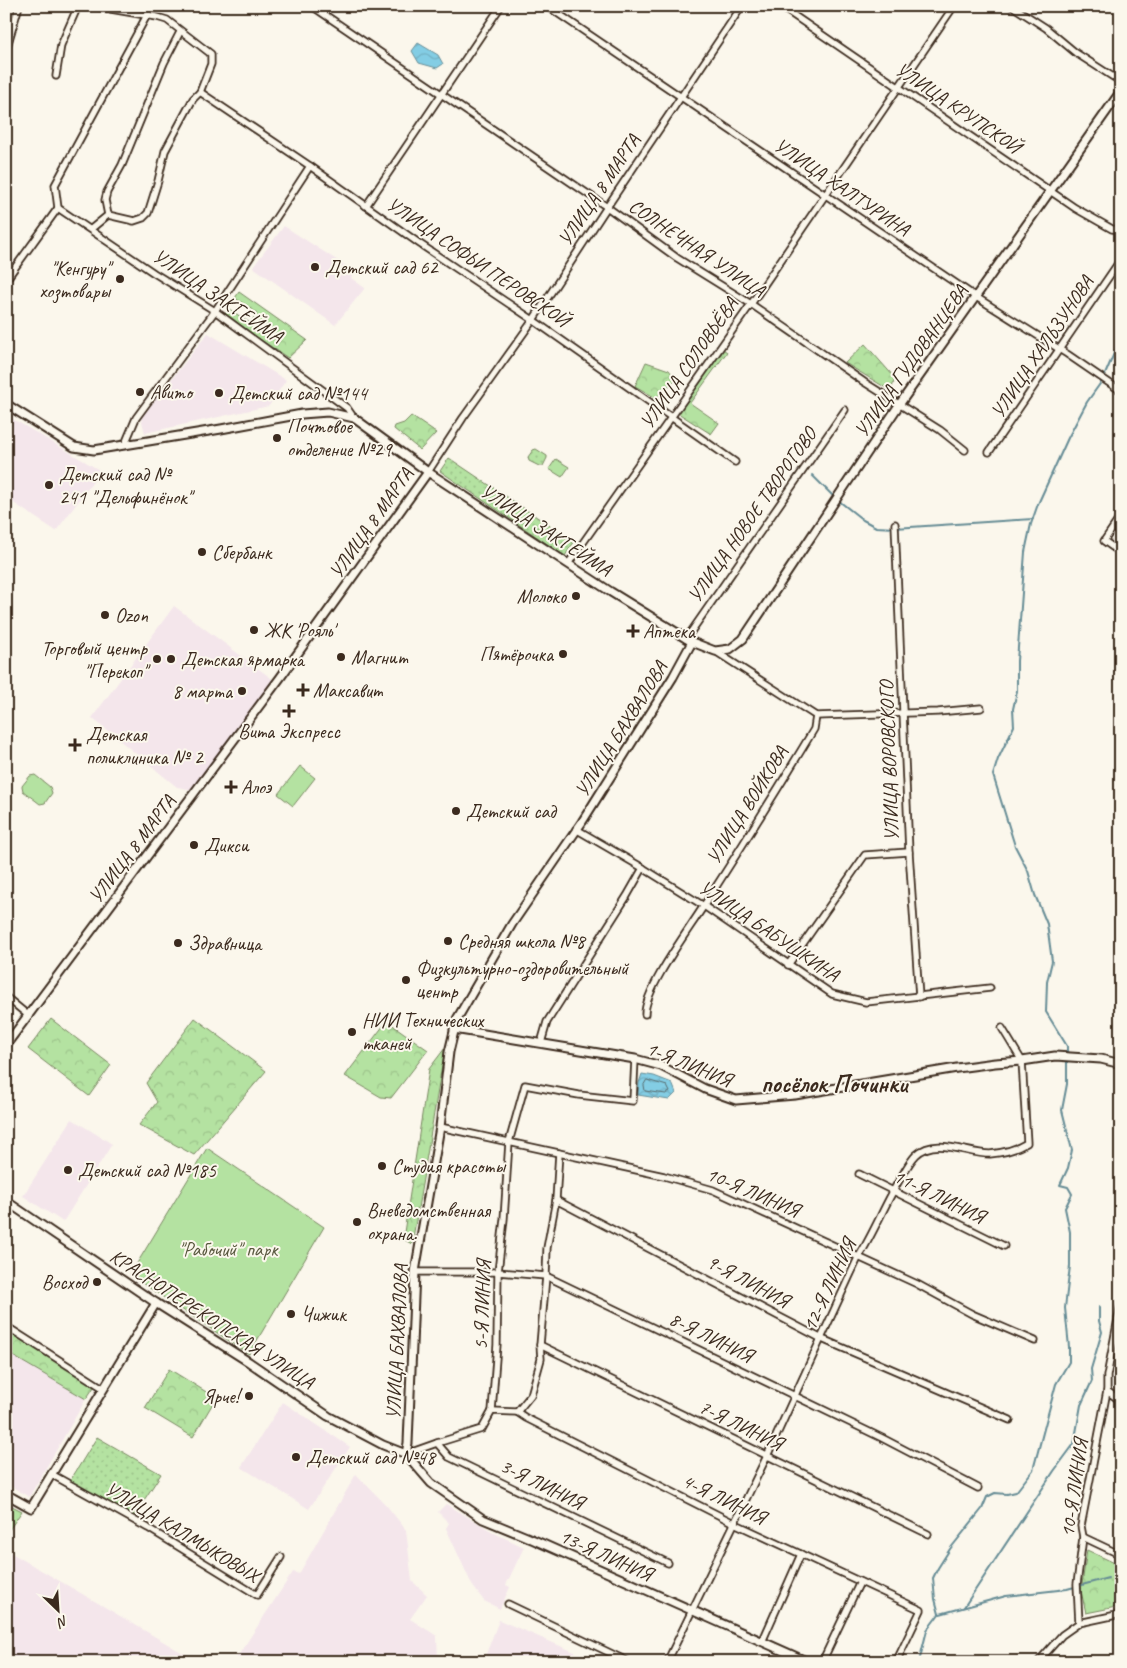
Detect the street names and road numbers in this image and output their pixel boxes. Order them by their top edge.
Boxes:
street label: УЛИЦА КРУПСКОЙ [891,57,1028,161]
street label: УЛИЦА 8 МАРТА [552,129,646,251]
street label: УЛИЦА ХАЛТУРИНА [769,132,915,242]
street label: УЛИЦА СОФЬИ ПЕРОВСКОЙ [382,192,577,334]
street label: СОЛНЕЧНАЯ УЛИЦА [624,193,771,303]
street label: УЛИЦА ЗАКГЕЙМА [148,243,289,349]
street label: УЛИЦА ХАЛЬЗУНОВА [985,270,1099,423]
street label: УЛИЦА ГУДОВАНЦЕВА [849,279,974,442]
street label: УЛИЦА СОЛОВЬЁВА [634,292,744,433]
street label: УЛИЦА НОВОЕ ТВОРОГОВО [682,421,823,607]
street label: УЛИЦА 8 МАРТА [324,462,419,583]
street label: УЛИЦА ЗАКГЕЙМА [476,478,617,582]
street label: УЛИЦА БАХВАЛОВА [569,656,673,801]
street label: УЛИЦА ВОРОВСКОГО [874,678,904,842]
street label: УЛИЦА ВОЙКОВА [701,741,794,869]
street label: УЛИЦА 8 МАРТА [83,789,182,908]
street label: УЛИЦА БАБУШКИНА [694,875,845,988]
street label: 1-Я ЛИНИЯ [643,1036,738,1094]
street label: 10-Я ЛИНИЯ [703,1161,806,1224]
street label: 11-Я ЛИНИЯ [889,1163,992,1230]
street label: 12-Я ЛИНИЯ [797,1232,862,1335]
street label: КРАСНОПЕРЕКОПСКАЯ УЛИЦА [105,1244,320,1395]
street label: 9-Я ЛИНИЯ [702,1249,796,1315]
street label: 5-Я ЛИНИЯ [468,1257,496,1350]
street label: УЛИЦА БАХВАЛОВА [380,1263,414,1420]
street label: 8-Я ЛИНИЯ [665,1306,760,1369]
street label: 7-Я ЛИНИЯ [695,1394,790,1457]
street label: 10-Я ЛИНИЯ [1055,1434,1094,1539]
street label: 3-Я ЛИНИЯ [496,1453,591,1516]
street label: 4-Я ЛИНИЯ [678,1468,773,1531]
street label: УЛИЦА КАЛМЫКОВЫХ [101,1476,266,1590]
street label: 13-Я ЛИНИЯ [556,1523,659,1588]

